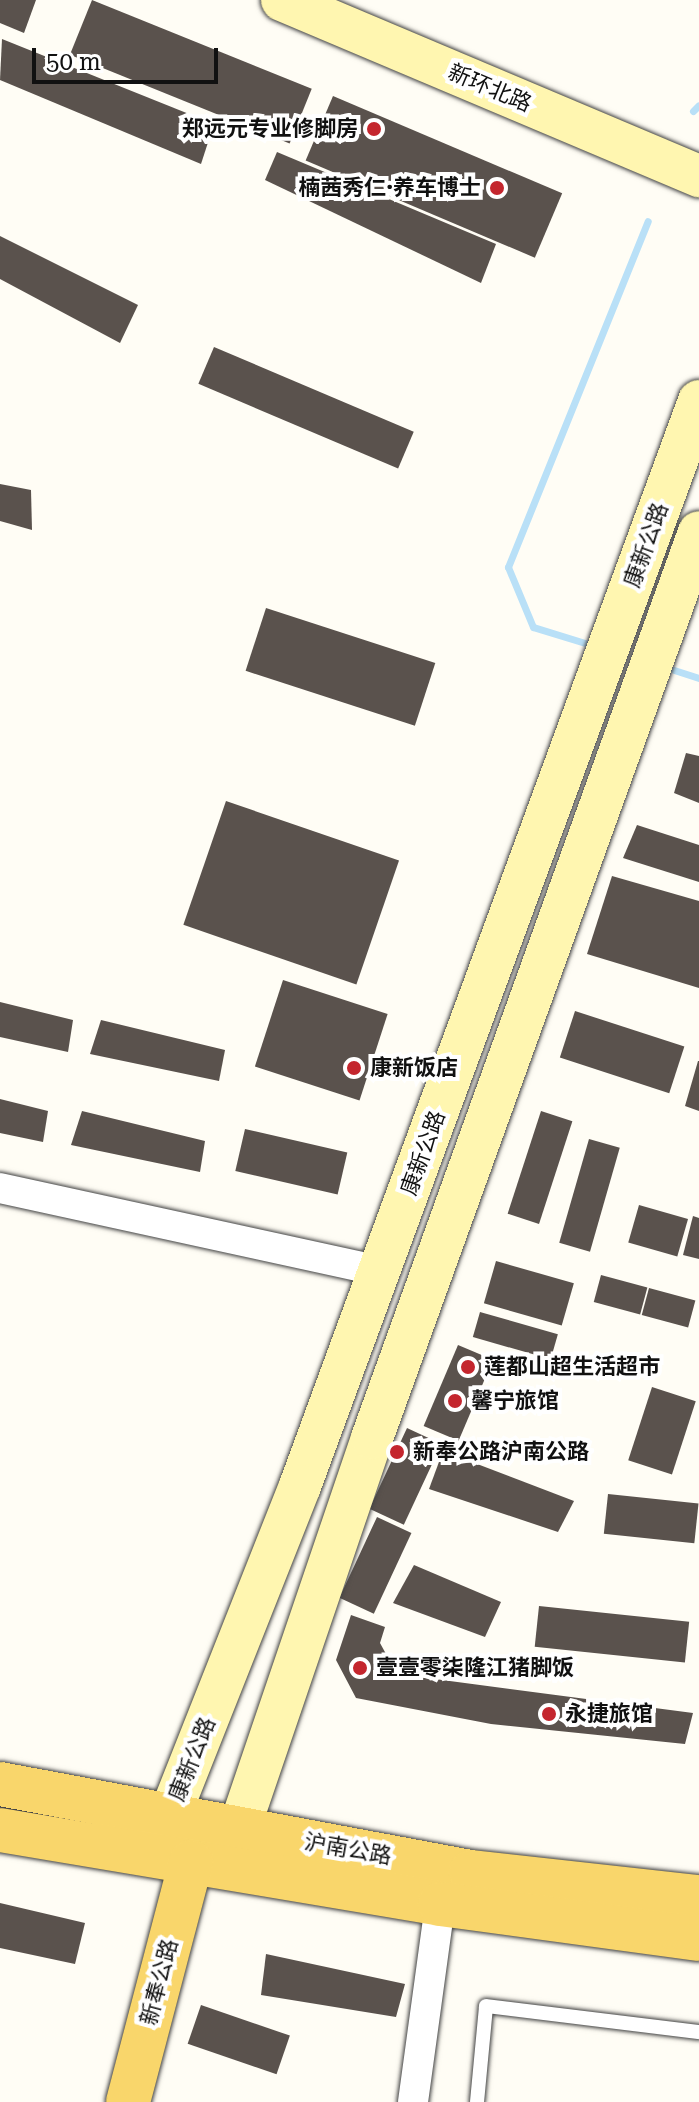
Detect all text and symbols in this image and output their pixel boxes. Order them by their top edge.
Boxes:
scale bar [36,32,222,82]
text: 50 m [46,48,101,76]
street label: 新环北路 [444,59,536,117]
place label: 郑远元专业修脚房 [182,116,358,142]
marker: 郑远元专业修脚房 [365,120,383,138]
place label: 楠茜秀仁·养车博士 [298,175,481,201]
marker: 楠茜秀仁·养车博士 [488,179,506,197]
street label: 康新公路 [619,499,673,591]
place label: 康新饭店 [370,1055,458,1081]
marker: 康新饭店 [345,1059,363,1077]
street label: 康新公路 [396,1107,450,1199]
place label: 莲都山超生活超市 [484,1354,660,1380]
marker: 莲都山超生活超市 [459,1358,477,1376]
place label: 馨宁旅馆 [471,1388,559,1414]
marker: 馨宁旅馆 [446,1392,464,1410]
place label: 新奉公路沪南公路 [413,1439,589,1465]
marker: 新奉公路沪南公路 [388,1443,406,1461]
place label: 壹壹零柒隆江猪脚饭 [376,1655,574,1681]
marker: 壹壹零柒隆江猪脚饭 [351,1659,369,1677]
place label: 永捷旅馆 [565,1701,653,1727]
marker: 永捷旅馆 [540,1705,558,1723]
street label: 康新公路 [163,1713,221,1805]
street label: 沪南公路 [302,1828,394,1870]
street label: 新奉公路 [135,1936,183,2028]

